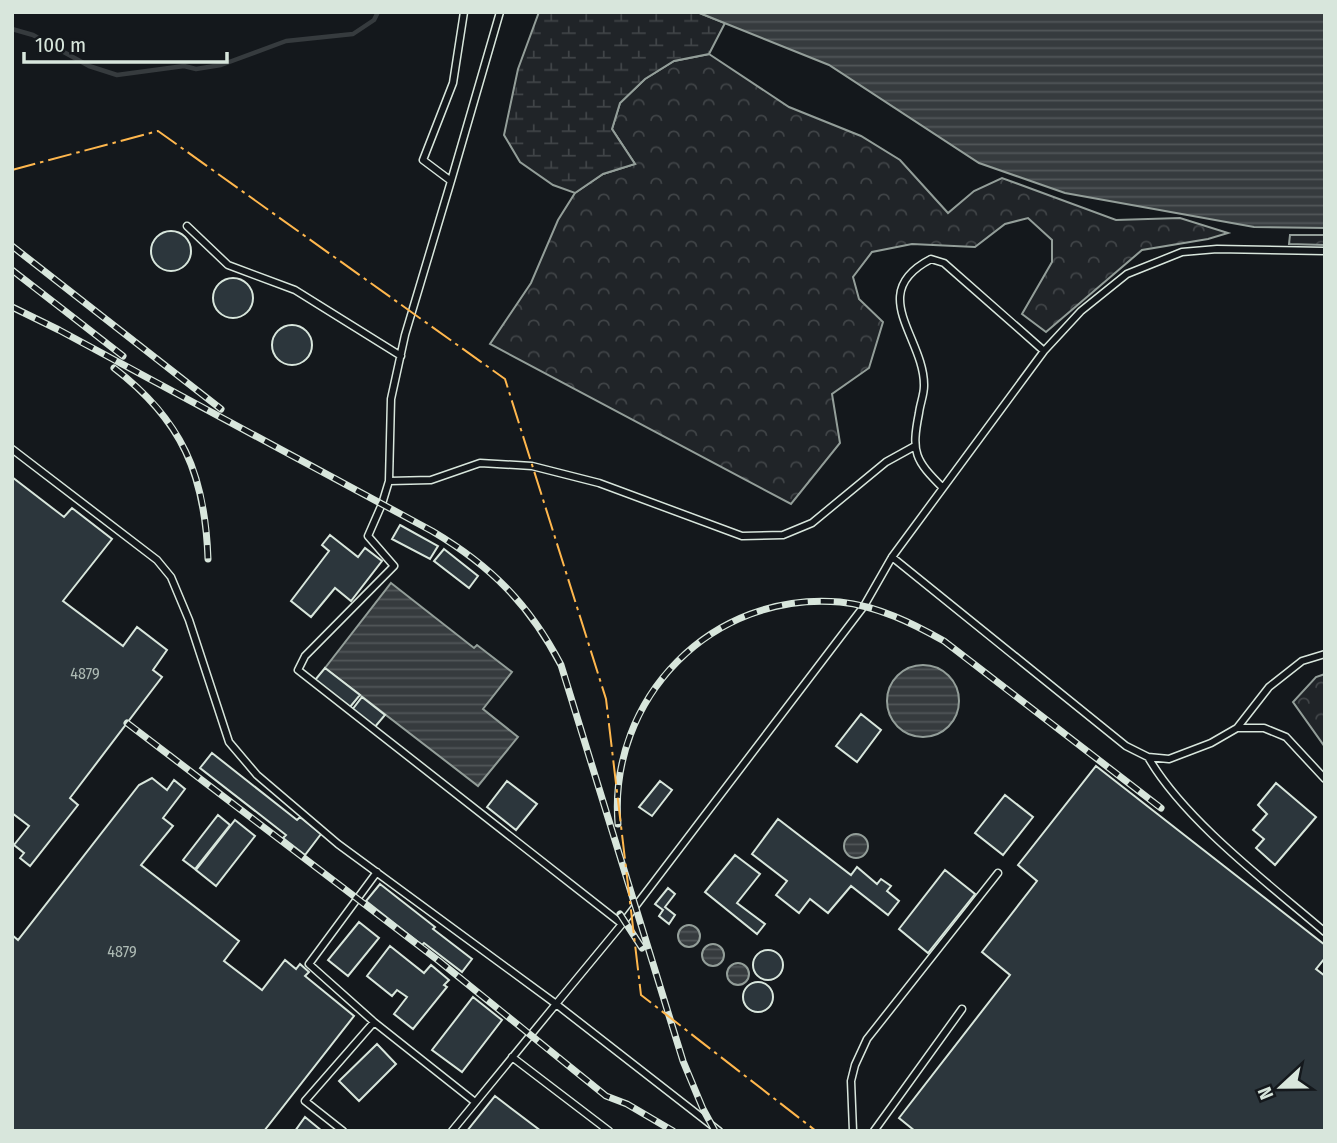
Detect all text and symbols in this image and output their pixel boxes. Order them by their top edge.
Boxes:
scale bar [24,21,228,65]
text: 100 m [35,32,86,58]
house number: 4879 [70,664,100,683]
house number: 4879 [107,942,137,961]
north arrow [1246,1052,1316,1122]
text: N [1253,1084,1278,1103]

